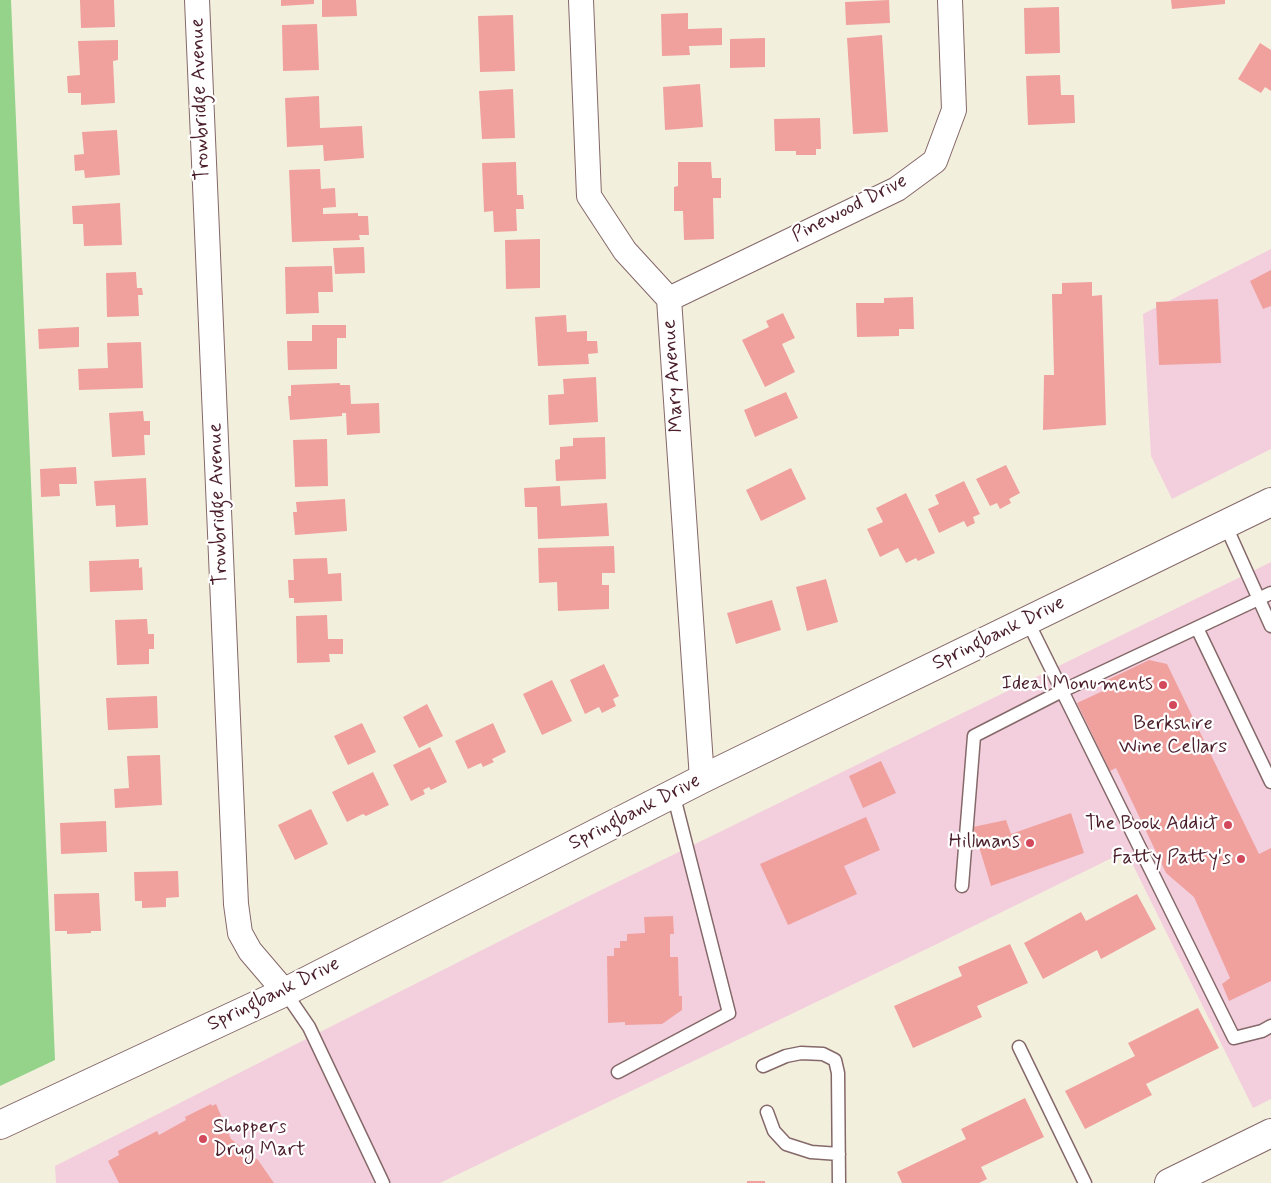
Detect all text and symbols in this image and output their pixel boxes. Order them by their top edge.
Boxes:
street label: Trowbridge Avenue [186,17,216,181]
street label: Pinewood Drive [788,170,912,248]
street label: Mary Avenue [658,319,690,433]
street label: Trowbridge Avenue [204,422,234,586]
street label: Springbank Drive [929,592,1069,676]
place label: Ideal Monuments [1001,673,1153,697]
marker: Ideal Monuments [1157,679,1169,691]
marker: Berkshire Wine Cellars [1167,699,1179,711]
place label: Berkshire Wine Cellars [1119,713,1227,760]
street label: Springbank Drive [565,770,705,856]
place label: The Book Addict [1085,813,1218,837]
marker: The Book Addict [1222,819,1234,831]
place label: Hillmans [949,831,1020,855]
marker: Hillmans [1024,837,1036,849]
place label: Fatty Patty's [1112,847,1231,871]
marker: Fatty Patty's [1235,853,1247,865]
street label: Springbank Drive [204,953,344,1037]
place label: Shoppers Drug Mart [213,1116,305,1163]
marker: Shoppers Drug Mart [197,1133,209,1145]

